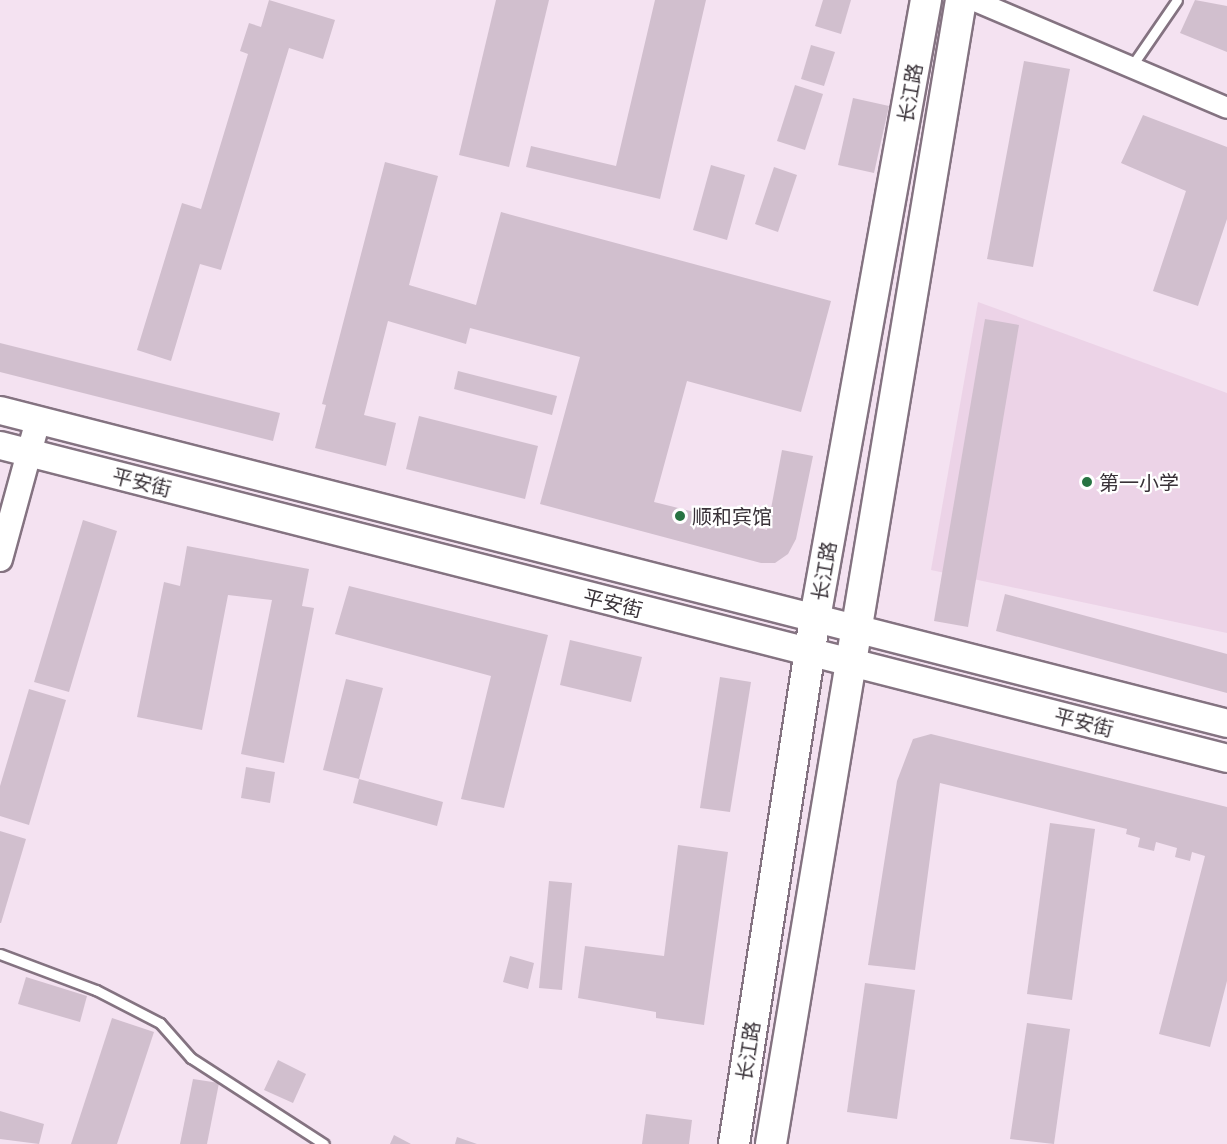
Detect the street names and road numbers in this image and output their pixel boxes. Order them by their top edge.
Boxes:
street label: 长江路 [893,61,927,125]
street label: 平安街 [110,463,174,501]
street label: 长江路 [807,539,841,603]
street label: 平安街 [581,584,645,622]
street label: 平安街 [1052,703,1116,741]
street label: 长江路 [731,1019,765,1083]

